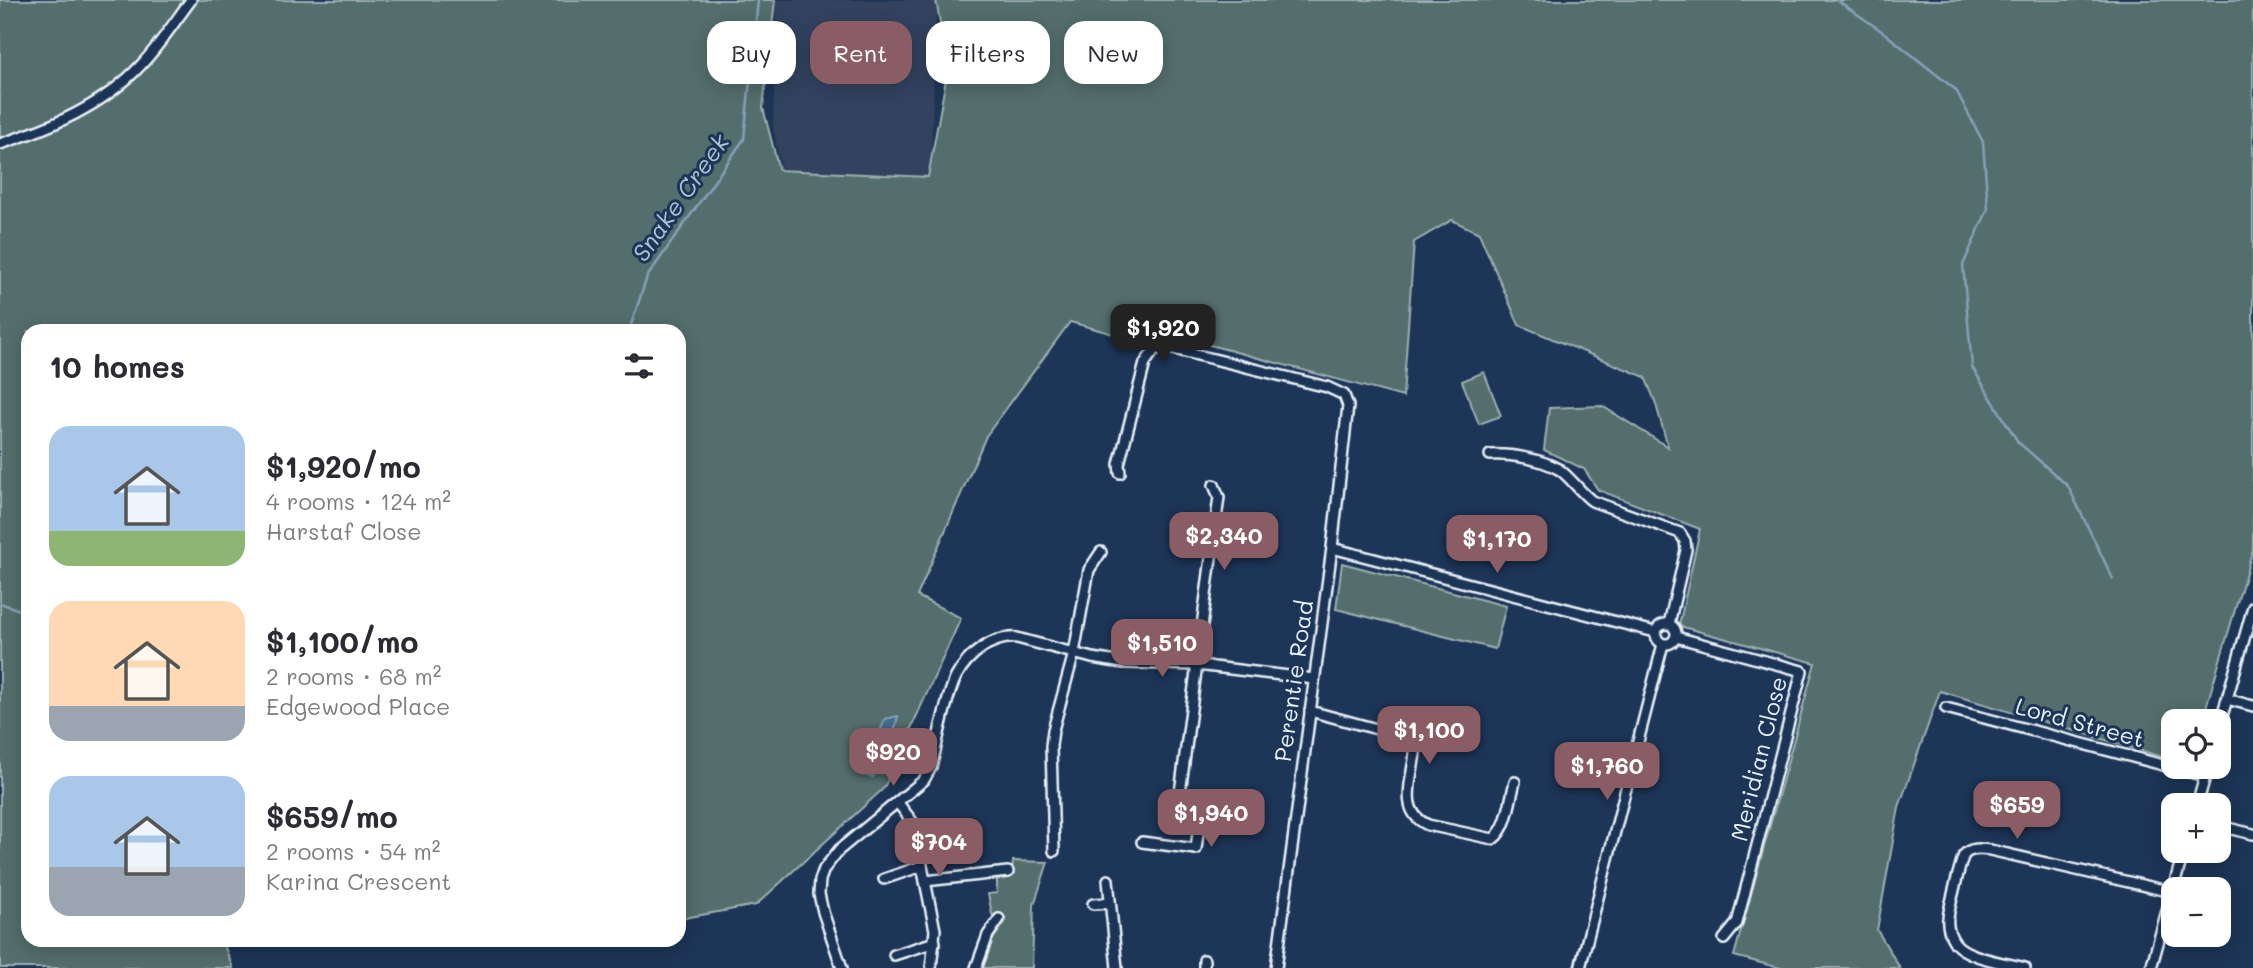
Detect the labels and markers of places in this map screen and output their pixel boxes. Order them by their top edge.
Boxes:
pin: $1,920 [1106,304,1220,364]
pin: $2,340 [1167,512,1281,572]
pin: $1,170 [1440,516,1554,575]
pin: $1,510 [1105,620,1219,679]
pin: $1,100 [1372,706,1486,766]
pin: $920 [852,728,934,788]
pin: $1,760 [1550,742,1664,802]
pin: $659 [1976,782,2058,841]
pin: $1,940 [1154,790,1268,849]
pin: $704 [898,818,980,878]

